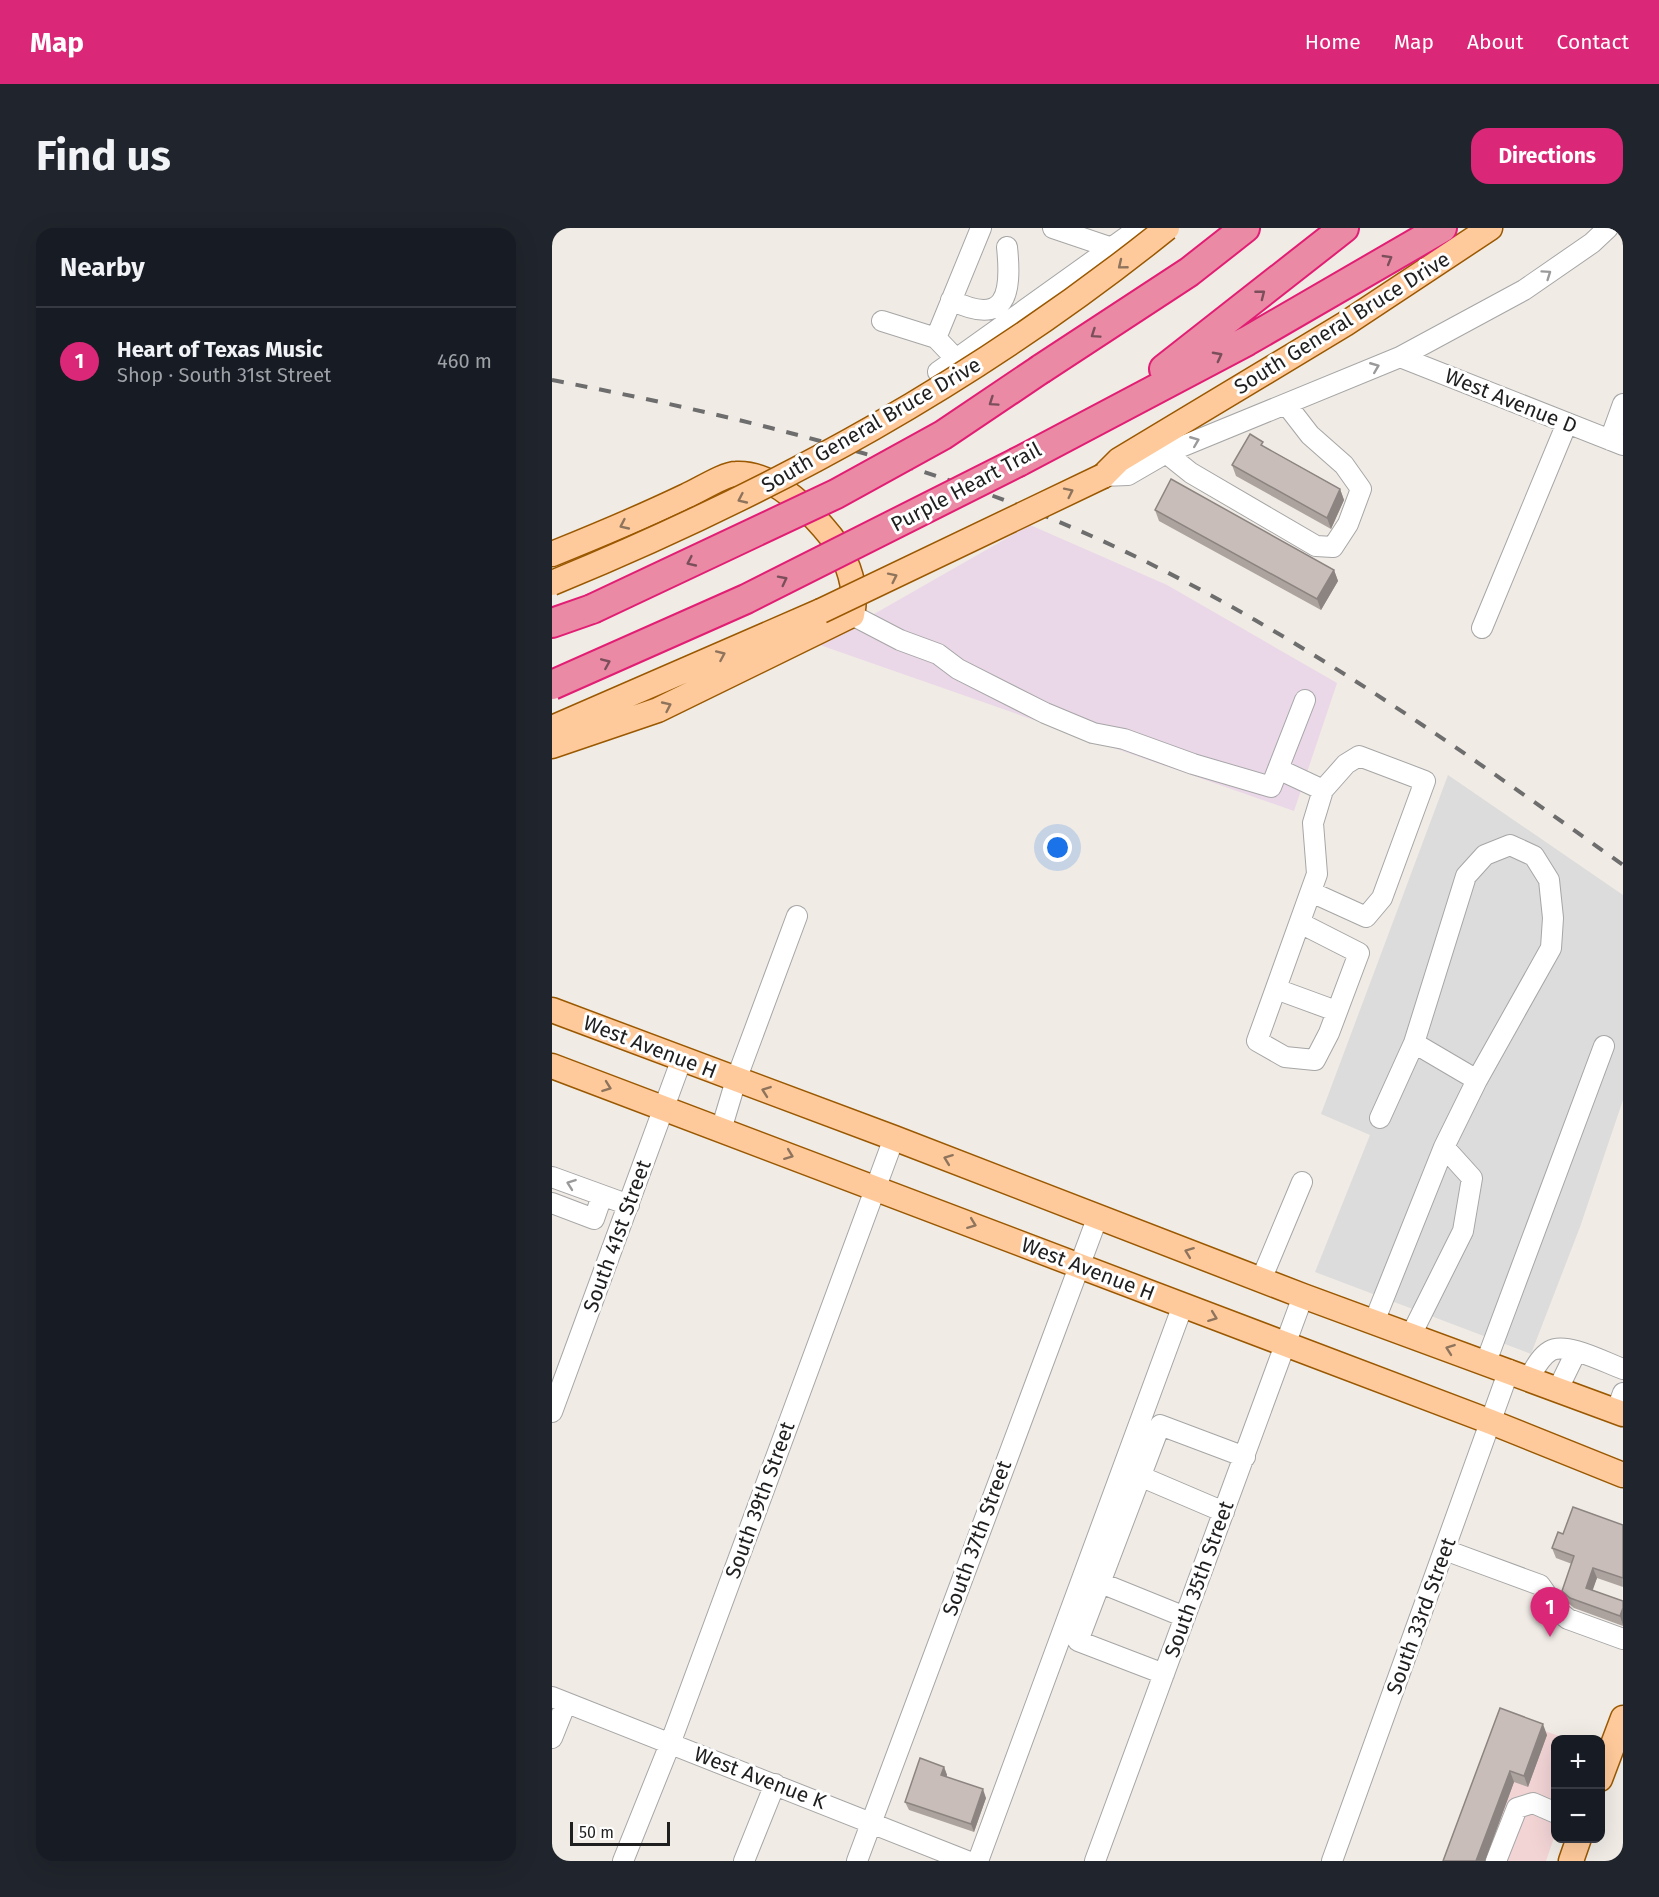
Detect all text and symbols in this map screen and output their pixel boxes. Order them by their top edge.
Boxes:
text: Map [30,26,84,59]
text: Home [1305,29,1361,55]
text: Map [1394,29,1434,55]
text: About [1467,29,1524,55]
text: Contact [1557,29,1629,55]
button: Directions [1471,128,1623,184]
text: Find us [36,131,171,181]
street label: South General Bruce Drive [1229,246,1455,400]
text: Nearby [60,252,145,283]
one-way arrow [1382,255,1392,267]
one-way arrow [1118,257,1129,268]
one-way arrow [1540,270,1551,281]
one-way arrow [1255,291,1266,302]
one-way arrow [1090,327,1101,338]
text: Heart of Texas Music [117,336,322,363]
text: 1 [75,349,84,373]
text: 460 m [437,349,492,373]
street label: South General Bruce Drive [757,351,985,499]
one-way arrow [1212,352,1223,363]
one-way arrow [1369,362,1380,374]
text: Shop · South 31st Street [117,363,331,387]
street label: West Avenue D [1441,363,1581,439]
one-way arrow [988,395,999,406]
street label: Purple Heart Trail [886,436,1046,538]
one-way arrow [1189,436,1200,448]
one-way arrow [1062,488,1073,500]
one-way arrow [737,492,748,504]
one-way arrow [620,518,631,530]
one-way arrow [687,555,698,567]
one-way arrow [886,572,897,584]
one-way arrow [776,576,787,588]
one-way arrow [715,650,726,662]
one-way arrow [600,658,611,670]
one-way arrow [660,702,671,714]
your location [1043,833,1072,862]
street label: West Avenue H [579,1010,721,1084]
one-way arrow [601,1079,612,1092]
one-way arrow [761,1085,771,1098]
one-way arrow [784,1148,794,1161]
one-way arrow [943,1154,954,1166]
street label: South 41st Street [577,1156,657,1316]
one-way arrow [566,1179,576,1192]
one-way arrow [966,1217,976,1230]
street label: West Avenue H [1017,1232,1159,1306]
one-way arrow [1184,1246,1195,1259]
one-way arrow [1207,1309,1217,1322]
one-way arrow [1445,1344,1456,1357]
street label: South 39th Street [720,1418,801,1582]
street label: South 37th Street [937,1456,1017,1619]
street label: South 35th Street [1159,1497,1240,1661]
street label: South 33rd Street [1381,1534,1462,1698]
pin: 1 [1530,1588,1570,1637]
map controls [1551,1735,1605,1843]
button: + [1551,1735,1605,1789]
street label: West Avenue K [690,1741,830,1815]
button: − [1551,1789,1605,1843]
scale bar [570,1819,670,1846]
text: 50 m [579,1823,614,1842]

